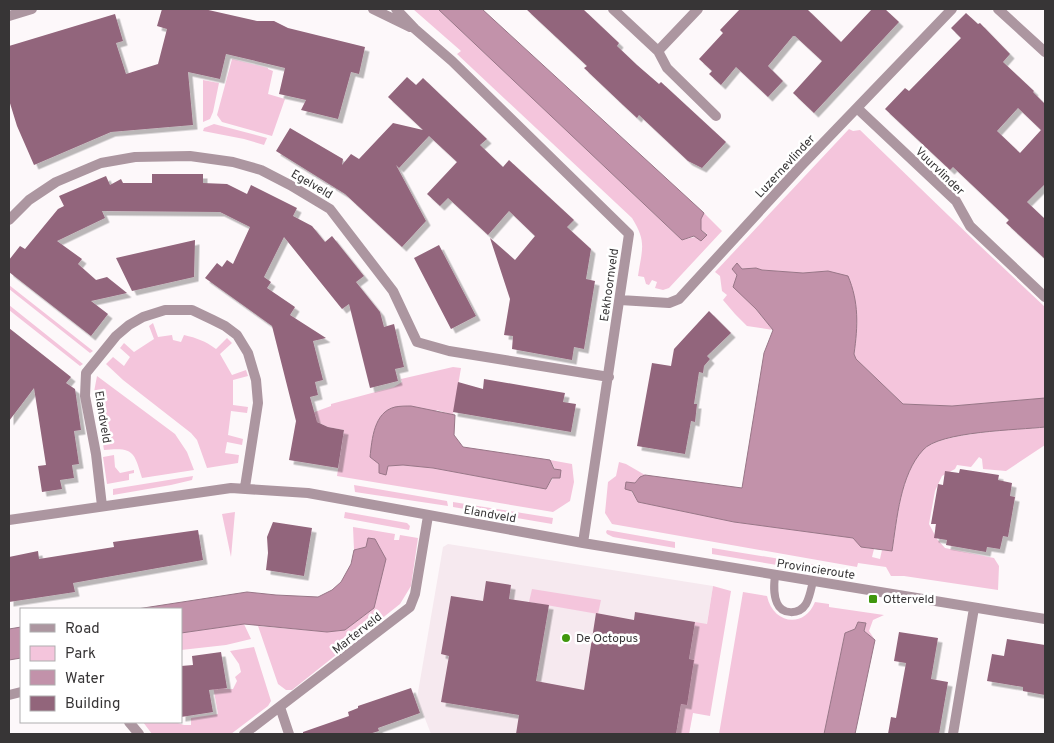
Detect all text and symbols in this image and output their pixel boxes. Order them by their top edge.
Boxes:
street label: Luzernevlinder [752,131,819,202]
street label: Vuurvlinder [911,144,968,199]
street label: Egelveld [288,167,335,203]
street label: Eekhoornveld [597,247,623,323]
street label: Elandveld [90,390,114,445]
street label: Elandveld [462,503,517,527]
street label: Provincieroute [776,556,856,584]
place label: Otterveld [883,592,934,608]
marker: Otterveld [867,593,879,605]
legend [20,608,182,723]
street label: Marterveld [330,609,386,658]
text: Road [65,620,100,639]
place label: De Octopus [576,631,638,647]
marker: De Octopus [560,632,572,644]
text: Park [65,645,96,664]
text: Water [65,670,105,689]
text: Building [65,695,120,714]

